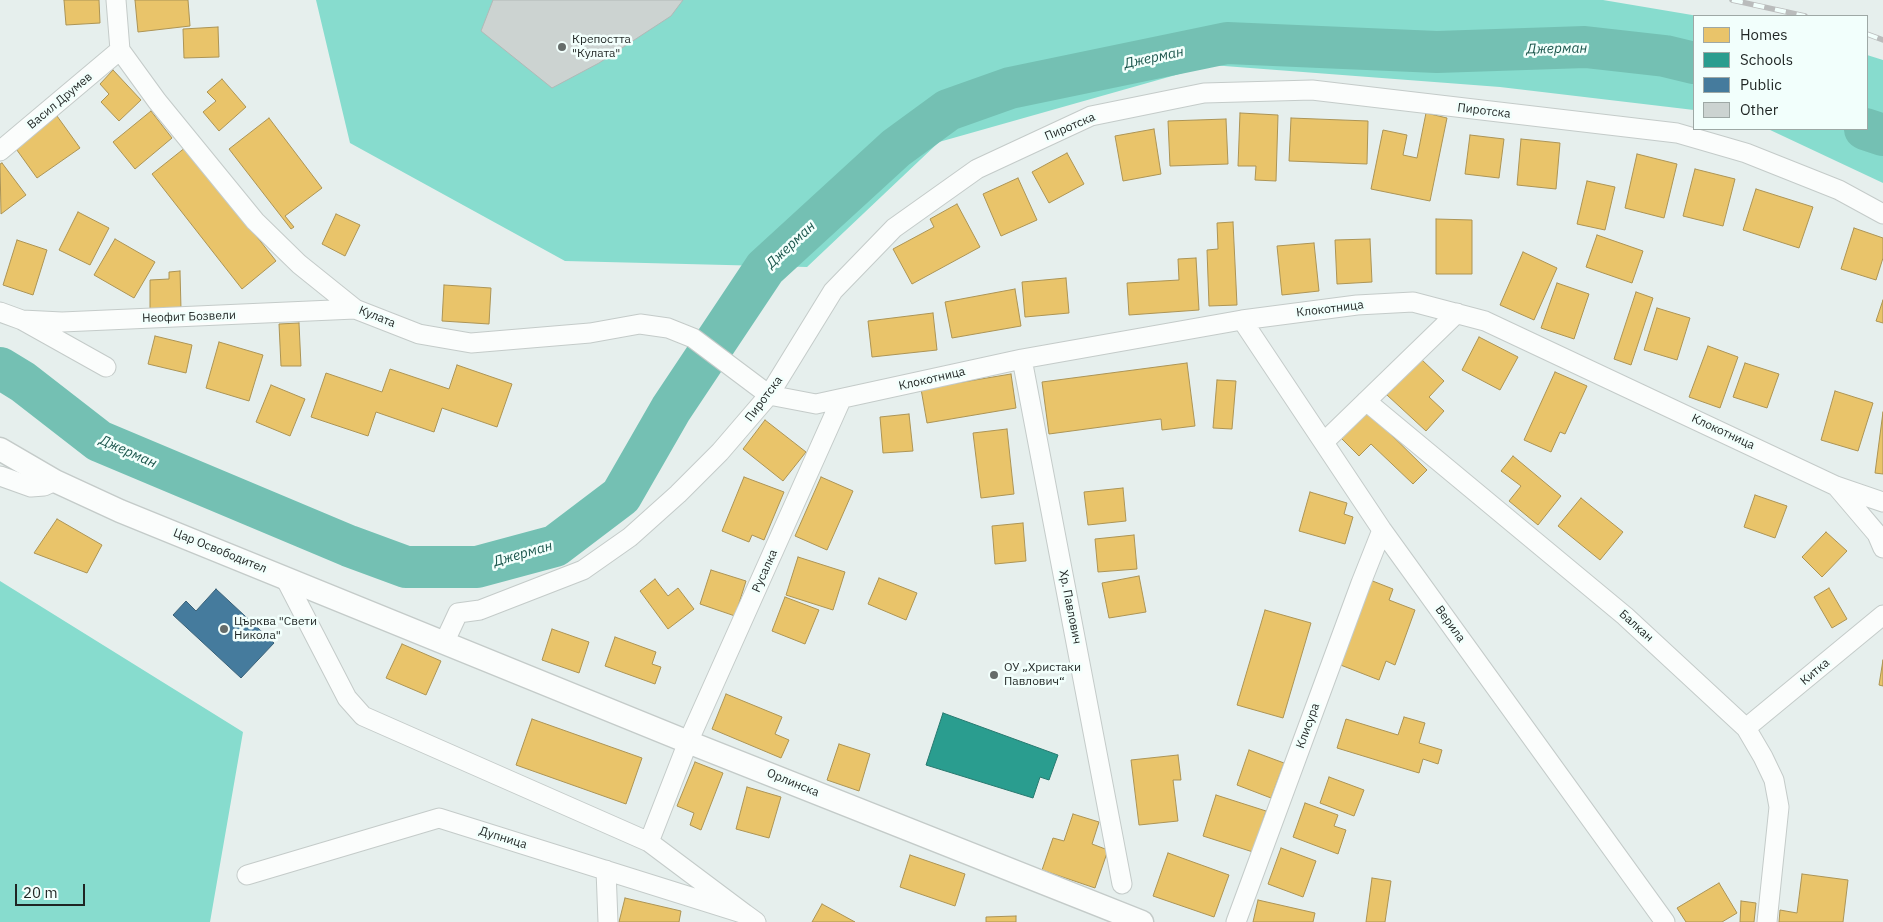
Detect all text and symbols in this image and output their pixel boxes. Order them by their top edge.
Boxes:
legend [1693,15,1868,130]
text: Homes [1740,25,1788,44]
place label: Крепостта "Кулата" [572,33,631,61]
water label: Джерман [1526,40,1588,58]
marker: Крепостта "Кулата" [556,41,568,53]
water label: Джерман [1123,43,1185,73]
text: Schools [1740,50,1793,69]
street label: Васил Друмев [25,70,95,132]
text: Public [1740,75,1782,94]
text: Other [1740,100,1778,119]
street label: Пиротска [1457,101,1511,121]
street label: Пиротска [1043,110,1097,144]
water label: Джерман [763,218,819,272]
street label: Клокотница [1295,298,1365,320]
street label: Кулата [357,303,397,331]
street label: Неофит Бозвели [142,308,236,326]
street label: Клокотница [897,364,967,394]
street label: Пиротска [742,373,786,425]
street label: Клокотница [1689,411,1757,453]
water label: Джерман [97,432,159,472]
street label: Цар Освободител [171,526,269,576]
water label: Джерман [492,538,554,570]
street label: Русалка [749,547,781,595]
street label: Хр. Павлович [1056,569,1084,645]
street label: Верила [1432,603,1468,645]
street label: Балкан [1616,607,1656,645]
place label: Църква "Свети Никола" [234,615,317,643]
marker: Църква "Свети Никола" [218,623,230,635]
street label: Китка [1798,656,1832,688]
place label: ОУ „Христаки Павлович“ [1004,661,1081,689]
marker: ОУ „Христаки Павлович“ [988,669,1000,681]
street label: Клисура [1293,701,1323,751]
street label: Орлинска [765,766,821,800]
street label: Дупница [477,824,529,852]
scale bar [18,874,88,906]
text: 20 m [23,883,58,902]

